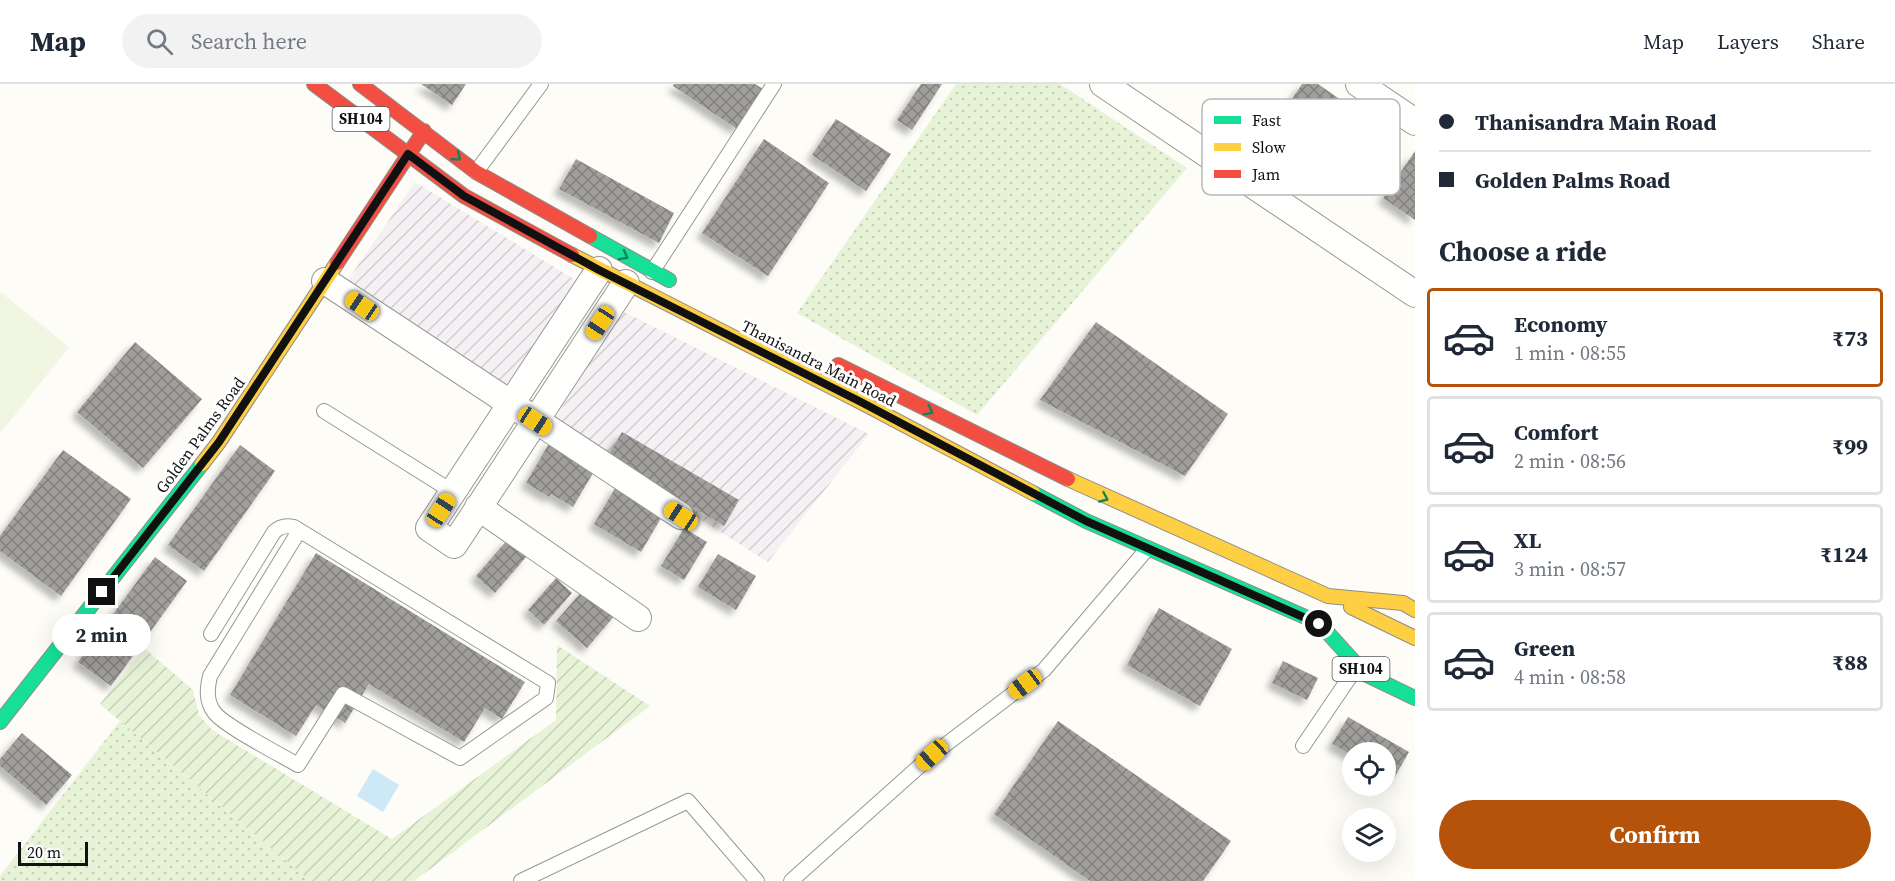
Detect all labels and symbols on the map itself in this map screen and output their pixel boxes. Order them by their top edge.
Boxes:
legend [1202,99,1400,195]
road number: SH104 [332,107,389,131]
text: Fast [1252,109,1282,131]
text: Slow [1252,136,1287,158]
one-way arrow [450,150,461,161]
text: Jam [1251,163,1280,185]
one-way arrow [618,249,628,261]
car [342,288,382,324]
car [583,303,617,343]
street label: Thanisandra Main Road [738,314,900,412]
street label: Golden Palms Road [150,372,250,498]
car [515,404,555,438]
one-way arrow [923,404,934,415]
car [424,490,458,530]
one-way arrow [1098,490,1109,502]
car [661,499,701,533]
route end [88,578,115,605]
route start [1305,610,1332,637]
callout: 2 min [52,613,152,655]
road number: SH104 [1332,657,1390,681]
car [1005,666,1045,702]
car [913,736,951,774]
scale bar [18,839,88,866]

